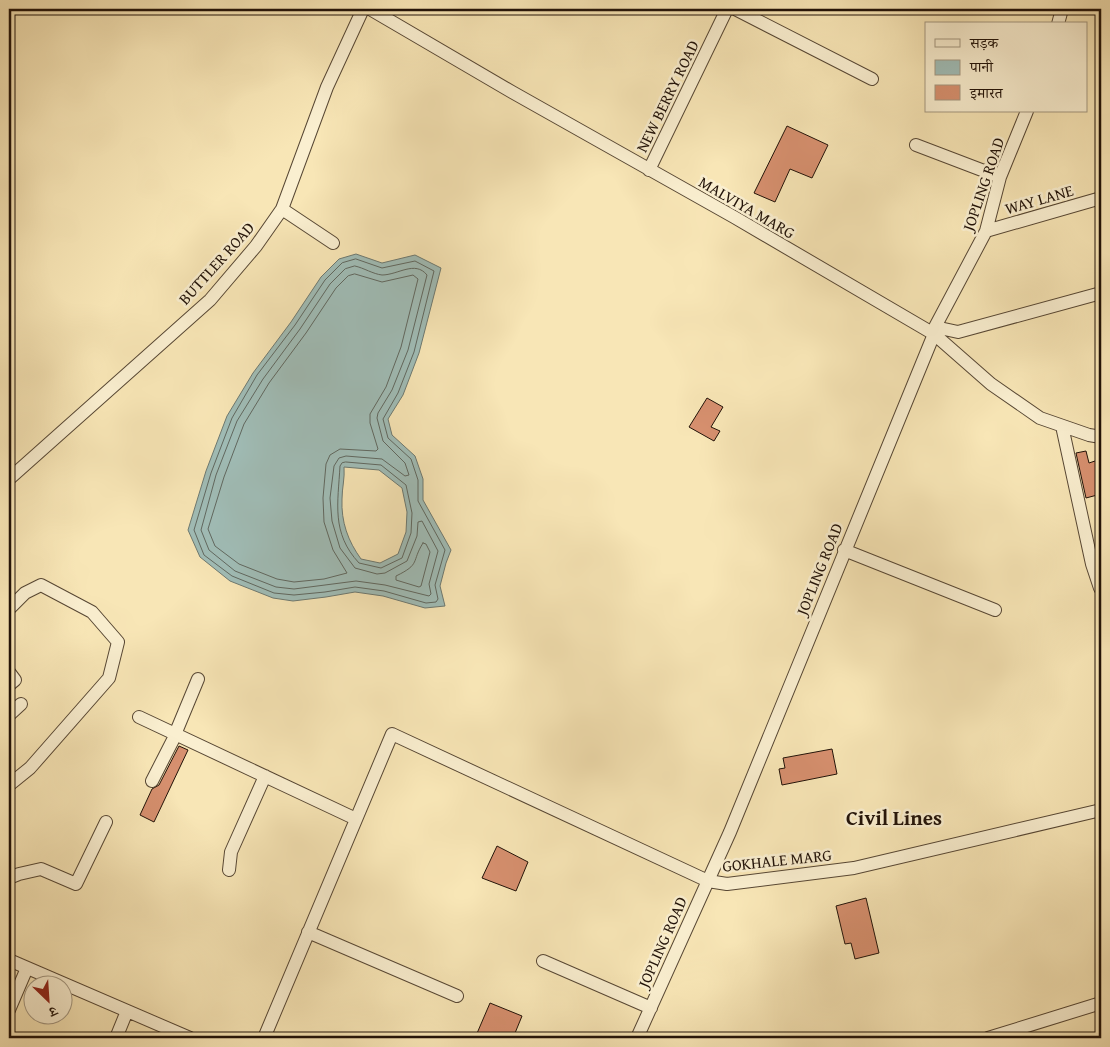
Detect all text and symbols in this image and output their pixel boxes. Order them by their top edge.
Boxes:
legend [925,22,1088,112]
text: सड़क [969,32,999,53]
street label: NEW BERRY ROAD [629,36,705,156]
text: पानी [969,56,994,77]
text: इमारत [969,82,1004,103]
street label: JOPLING ROAD [955,134,1010,236]
street label: MALVIYA MARG [694,170,800,245]
street label: WAY LANE [1002,178,1076,220]
street label: BUTTLER ROAD [172,216,260,310]
street label: JOPLING ROAD [789,519,848,620]
district label: Civil Lines [846,802,942,833]
street label: GOKHALE MARG [721,842,833,878]
street label: JOPLING ROAD [630,892,693,993]
north arrow [22,974,72,1024]
text: उ [45,1001,62,1023]

